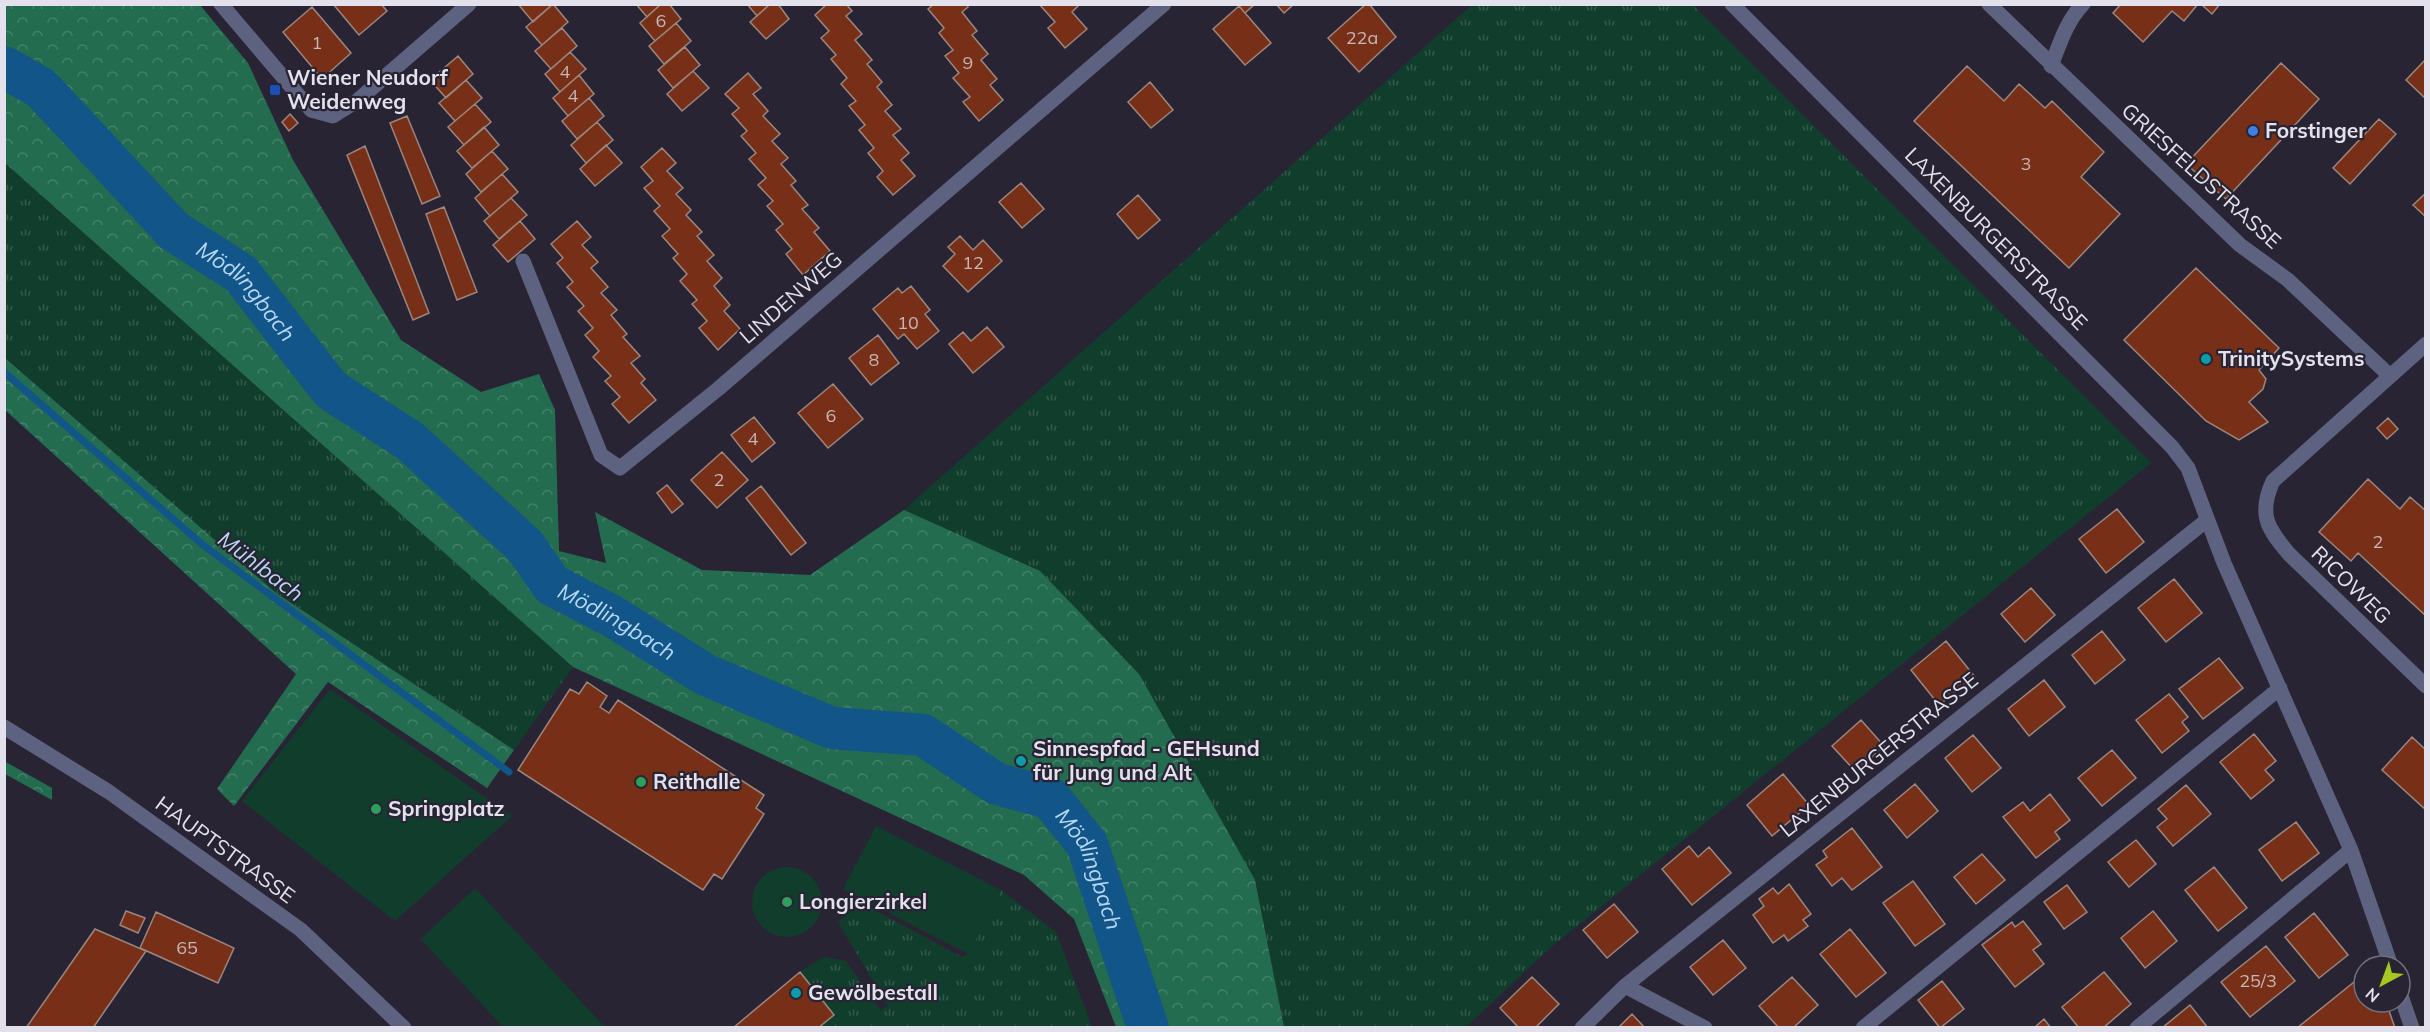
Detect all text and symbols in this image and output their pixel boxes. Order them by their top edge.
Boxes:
house number: 6 [656,9,666,32]
house number: 22a [1346,26,1378,49]
house number: 1 [312,31,322,54]
house number: 9 [963,51,973,74]
house number: 4 [560,60,571,83]
place label: Wiener Neudorf Weidenweg [287,64,449,114]
marker: Wiener Neudorf Weidenweg [268,83,282,97]
house number: 4 [568,84,579,107]
street label: GRIESFELDSTRASSE [2117,97,2287,254]
place label: Forstinger [2265,117,2367,143]
marker: Forstinger [2246,124,2260,138]
street label: LAXENBURGERSTRASSE [1900,142,2093,335]
house number: 3 [2021,152,2031,175]
water label: Mödlingbach [191,235,302,347]
street label: LINDENWEG [734,246,847,349]
house number: 12 [962,251,984,274]
house number: 10 [897,311,919,334]
place label: TrinitySystems [2218,345,2365,371]
house number: 8 [869,348,879,371]
marker: TrinitySystems [2199,352,2213,366]
house number: 6 [826,404,836,427]
house number: 4 [748,427,759,450]
house number: 2 [714,468,724,491]
water label: Mühlbach [213,525,309,607]
house number: 2 [2373,530,2383,553]
street label: RICOWEG [2306,540,2397,629]
water label: Mödlingbach [553,577,681,667]
street label: LAXENBURGERSTRASSE [1774,666,1983,842]
place label: Sinnespfad - GEHsund für Jung und Alt [1033,735,1260,785]
marker: Sinnespfad - GEHsund für Jung und Alt [1014,754,1028,768]
place label: Reithalle [653,768,741,794]
marker: Reithalle [634,775,648,789]
street label: HAUPTSTRASSE [151,790,300,908]
place label: Springplatz [388,795,505,821]
marker: Springplatz [369,802,383,816]
water label: Mödlingbach [1050,802,1128,933]
place label: Longierzirkel [799,888,927,914]
marker: Longierzirkel [780,895,794,909]
house number: 65 [176,936,198,959]
north arrow [2352,954,2412,1014]
house number: 25/3 [2239,969,2277,992]
place label: Gewölbestall [808,979,938,1005]
text: N [2361,984,2383,1007]
marker: Gewölbestall [789,986,803,1000]

